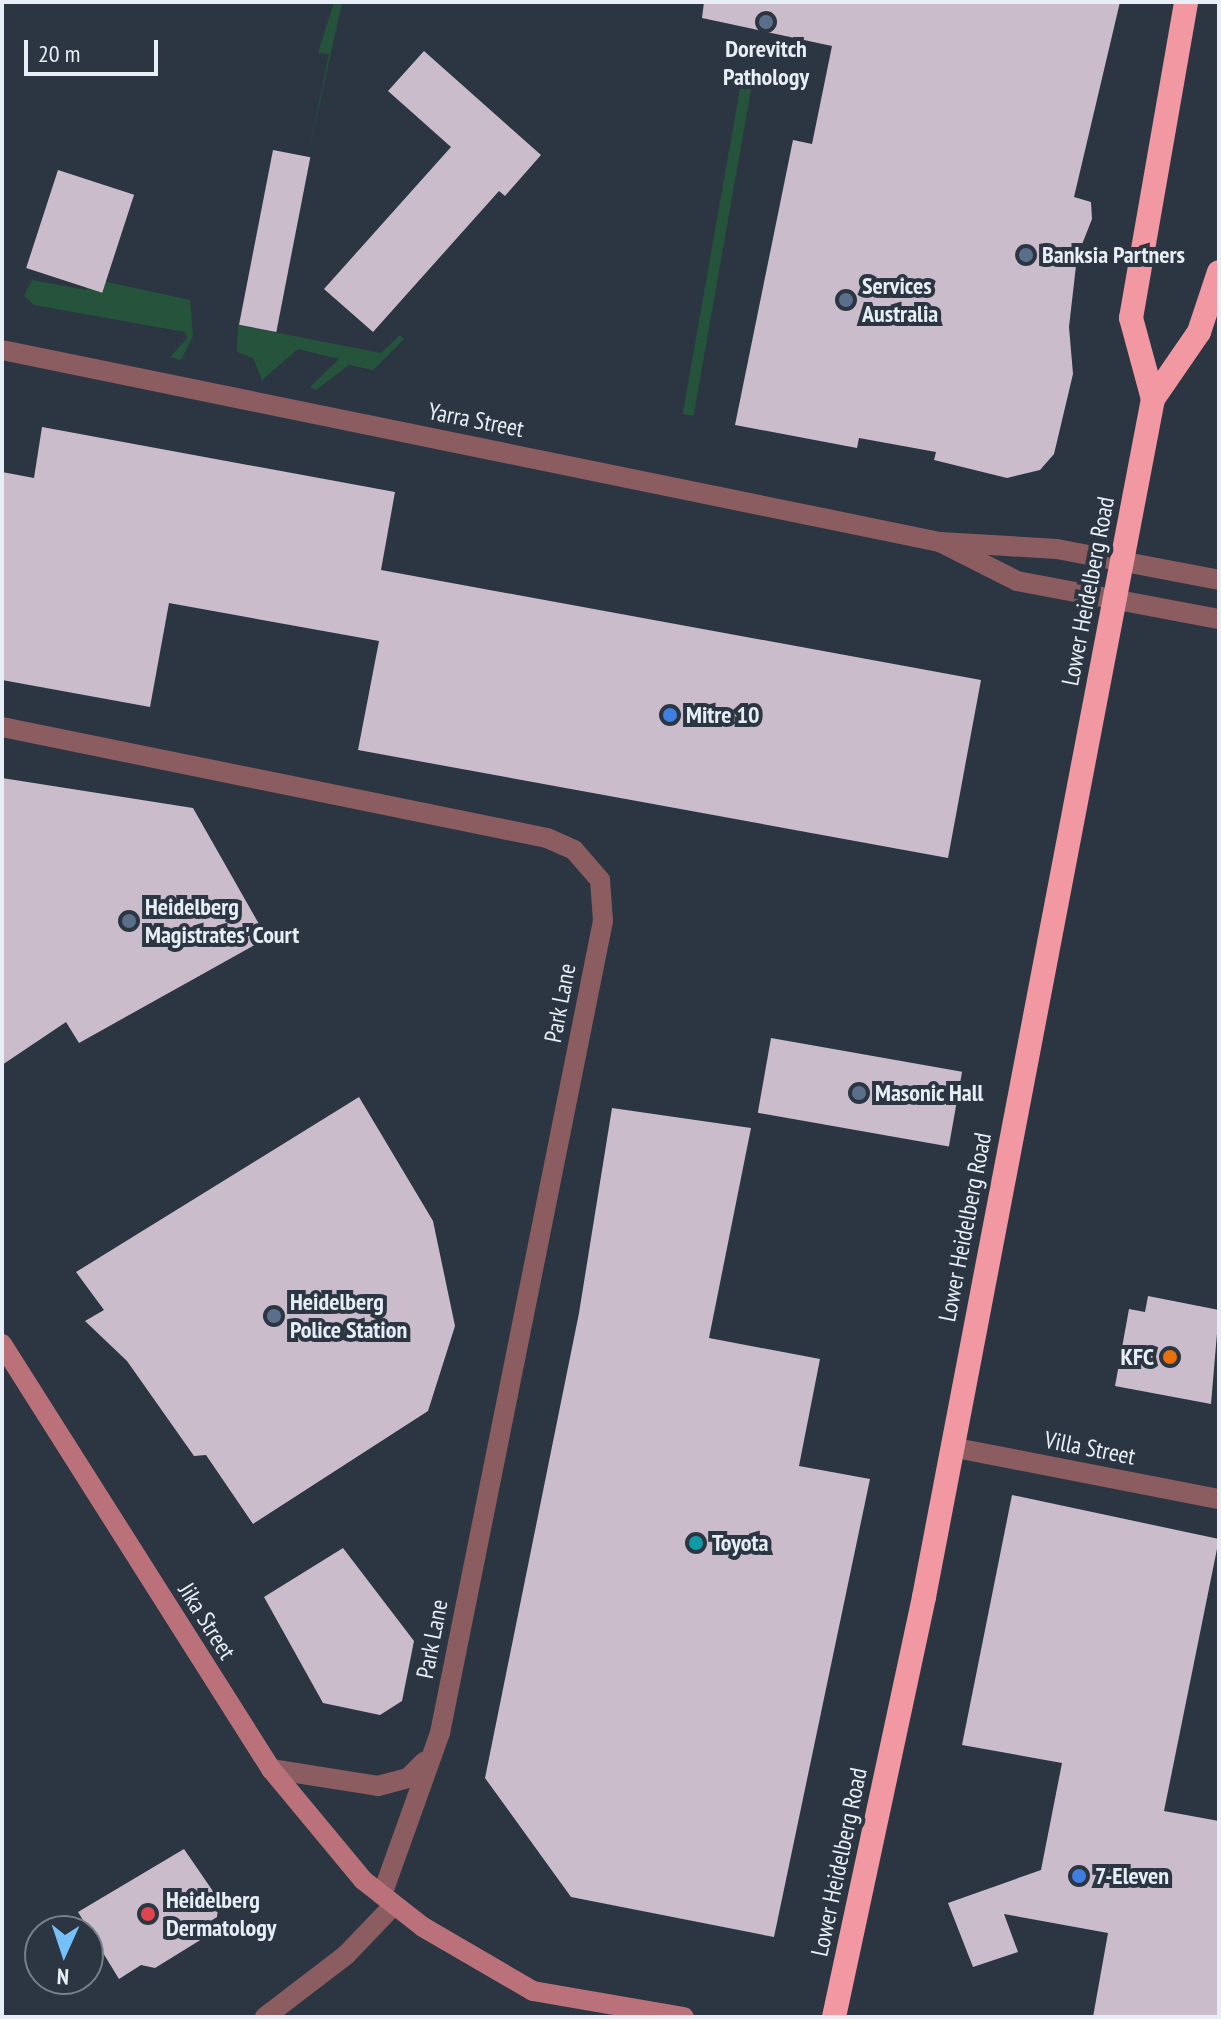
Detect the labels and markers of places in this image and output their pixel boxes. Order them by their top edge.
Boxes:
marker: Dorevitch Pathology [757,13,775,31]
place label: Dorevitch Pathology [723,35,809,91]
place label: Banksia Partners [1042,241,1185,269]
marker: Banksia Partners [1017,246,1035,264]
place label: Services Australia [862,272,938,328]
marker: Services Australia [837,291,855,309]
place label: Mitre 10 [686,701,759,729]
marker: Mitre 10 [661,706,679,724]
place label: Heidelberg Magistrates' Court [145,893,301,949]
marker: Heidelberg Magistrates' Court [120,912,138,930]
place label: Masonic Hall [875,1079,984,1107]
marker: Masonic Hall [850,1084,868,1102]
place label: Heidelberg Police Station [290,1288,407,1344]
marker: Heidelberg Police Station [265,1307,283,1325]
place label: KFC [1121,1343,1154,1371]
marker: KFC [1161,1348,1179,1366]
place label: Toyota [712,1529,768,1557]
marker: Toyota [687,1534,705,1552]
place label: 7-Eleven [1095,1862,1169,1890]
marker: 7-Eleven [1070,1867,1088,1885]
place label: Heidelberg Dermatology [166,1886,276,1942]
marker: Heidelberg Dermatology [137,1903,159,1925]

